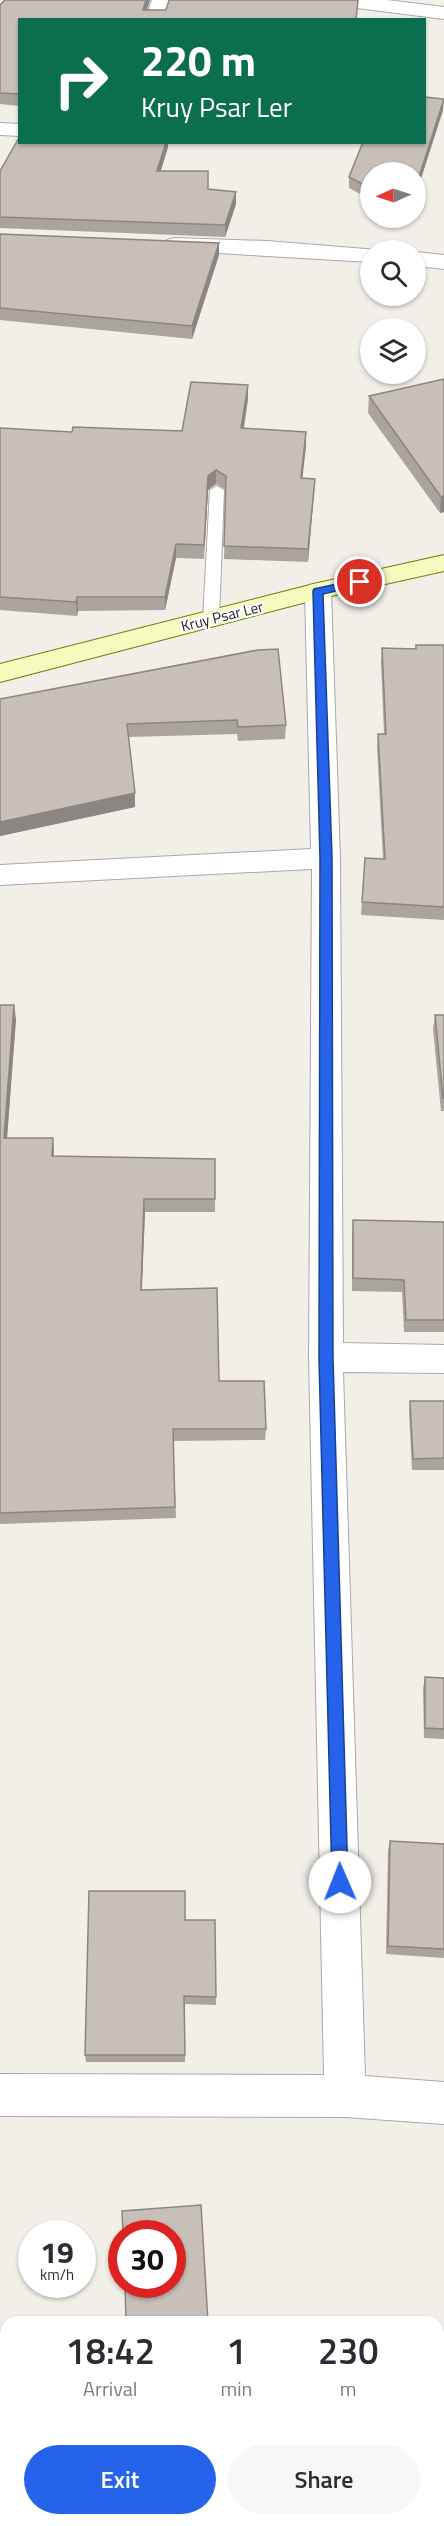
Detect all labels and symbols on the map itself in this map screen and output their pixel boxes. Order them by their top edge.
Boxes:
north arrow [360,162,426,228]
pin [334,556,385,607]
street label: Kruy Psar Ler [178,595,266,637]
position arrow [308,1850,372,1914]
speed limit sign: 30 [108,2220,186,2298]

